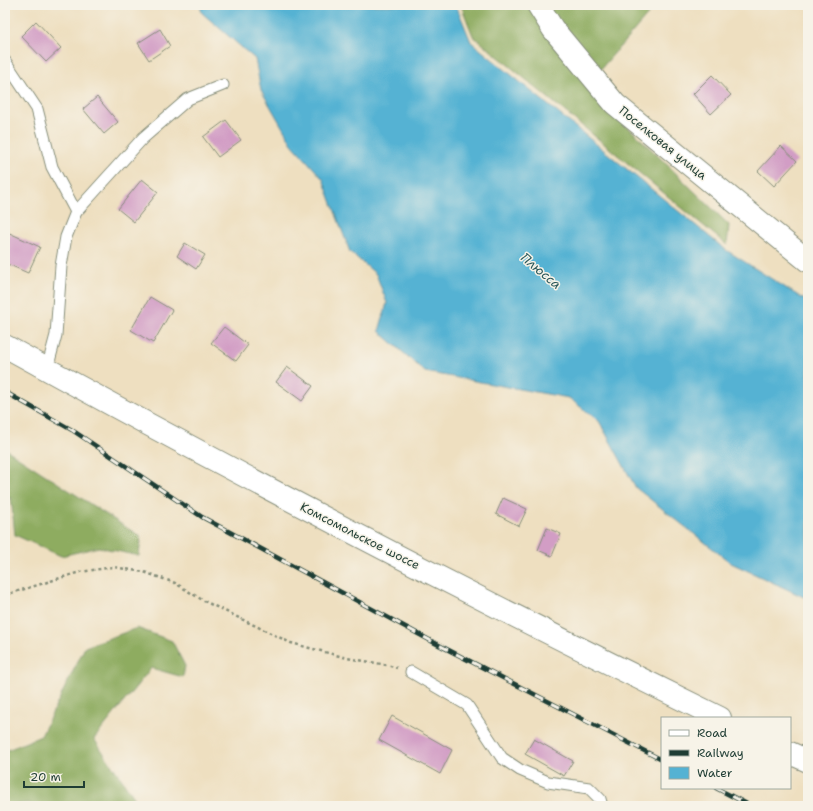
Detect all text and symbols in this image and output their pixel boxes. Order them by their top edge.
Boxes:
street label: Поселковая улица [616,103,711,184]
water label: Плюсса [517,249,565,293]
street label: Комсомольское шоссе [297,499,423,573]
legend [661,717,791,789]
text: Road [697,725,728,741]
text: Railway [697,745,744,761]
scale bar [24,763,84,789]
text: Water [697,765,733,781]
text: 20 m [30,769,61,785]

